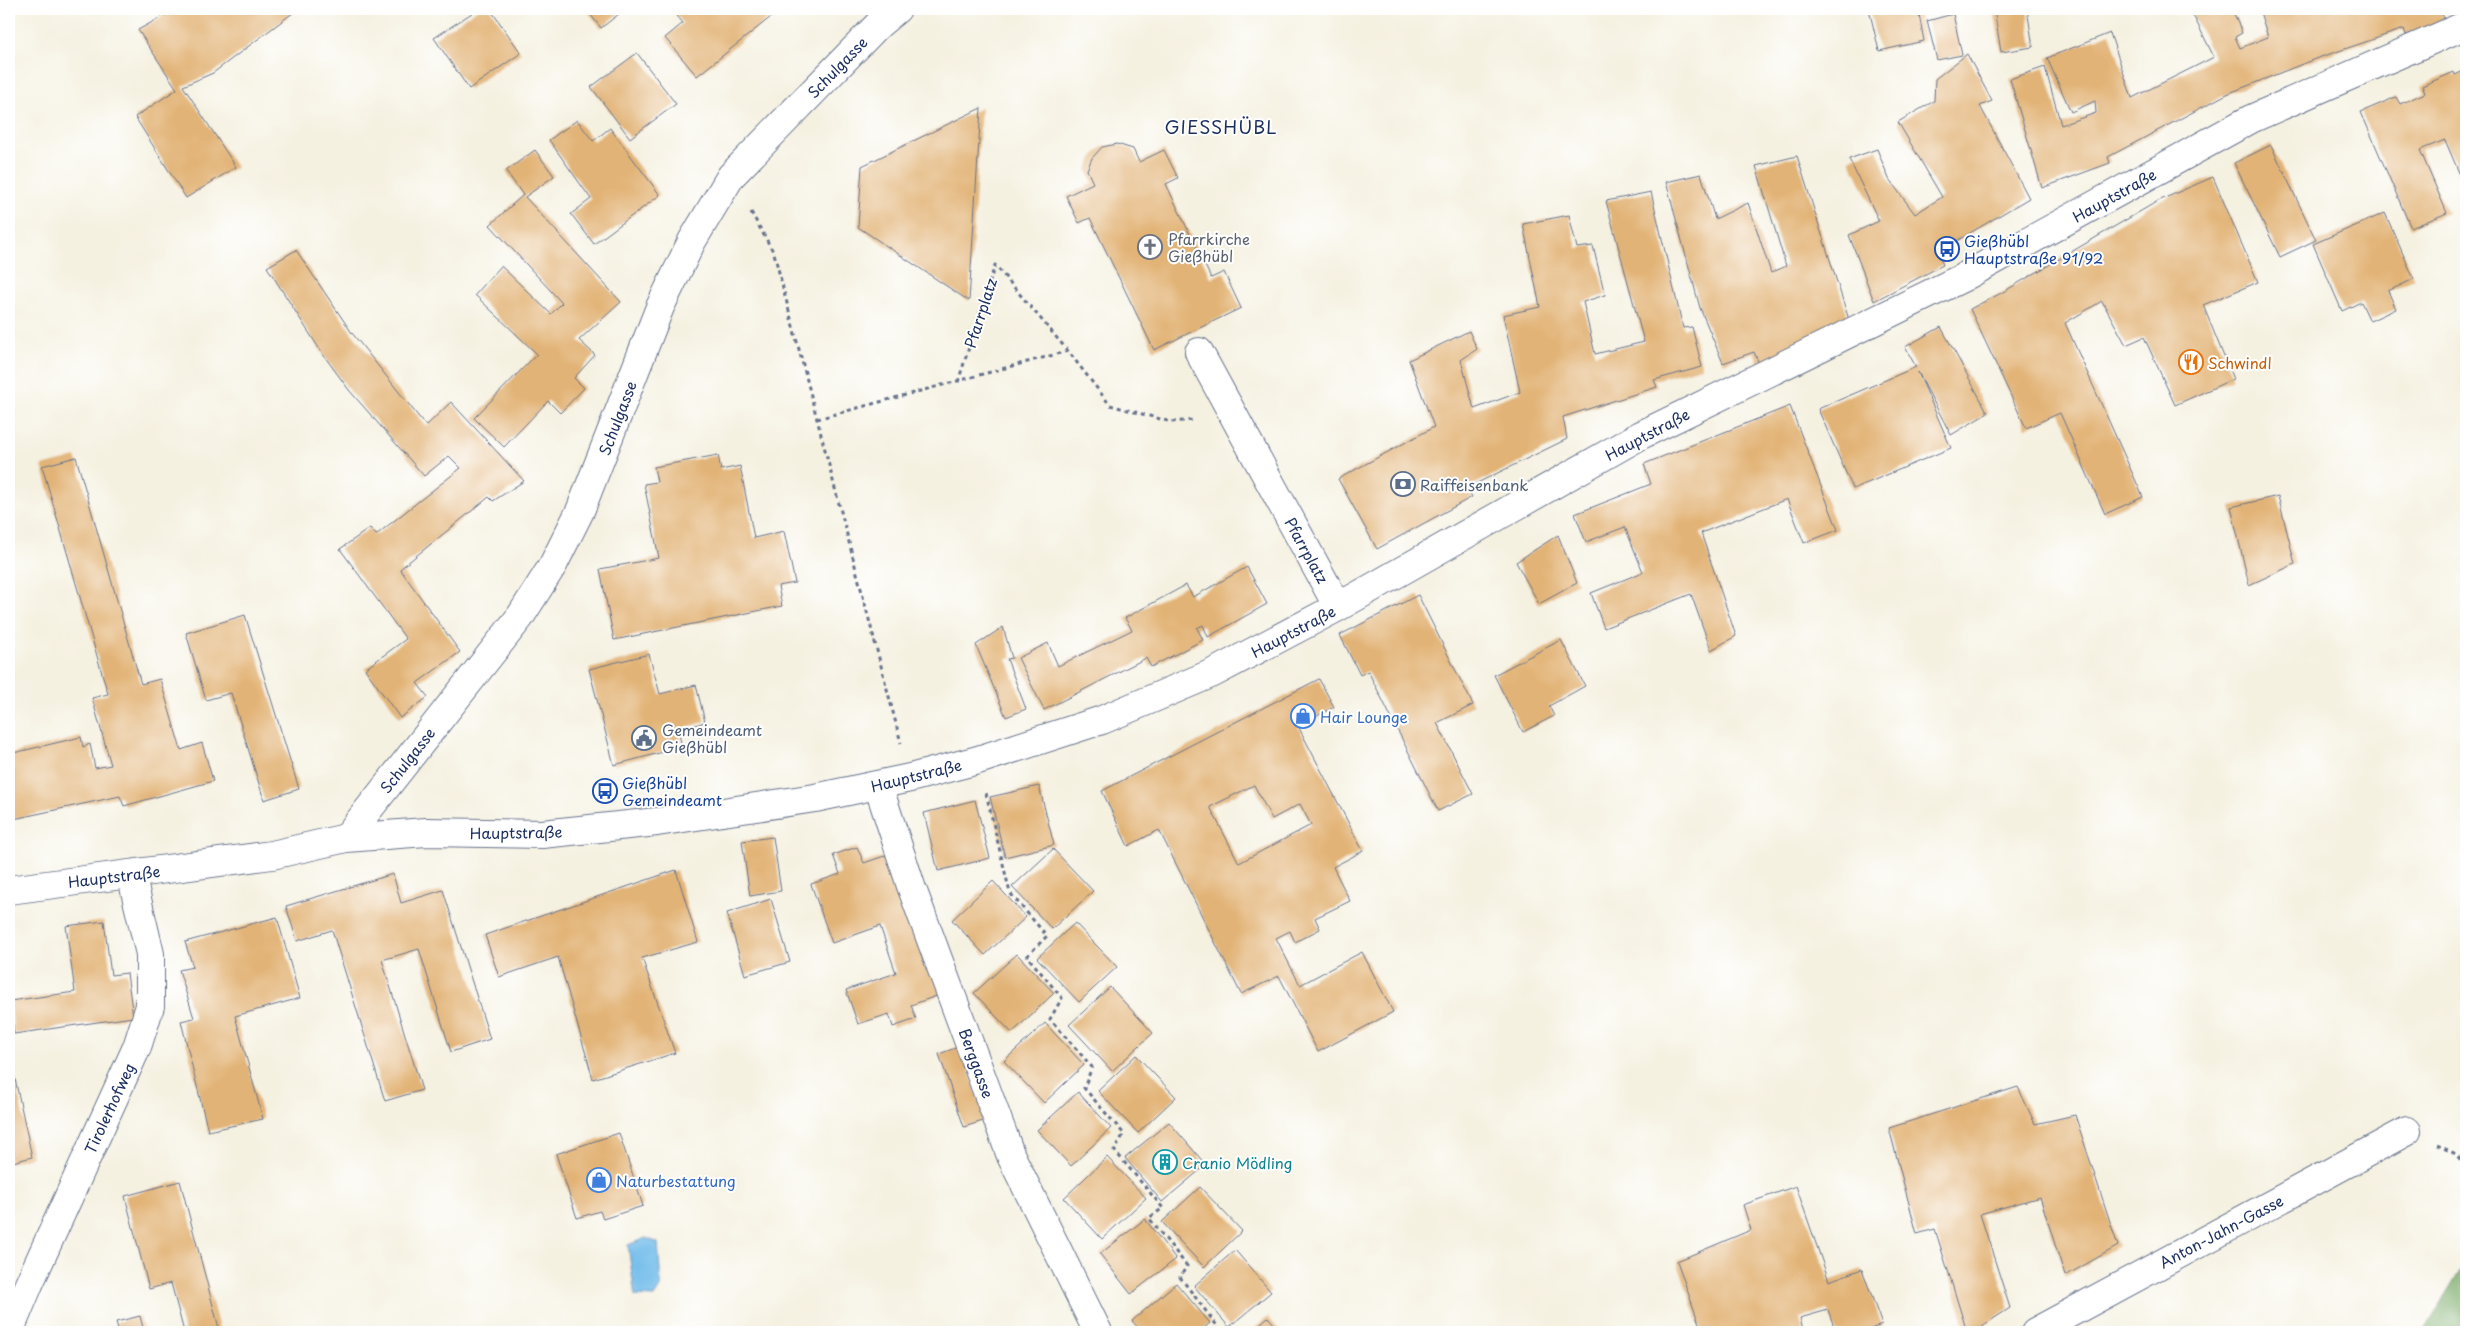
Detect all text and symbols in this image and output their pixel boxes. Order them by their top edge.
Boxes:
street label: Schulgasse [802,31,872,103]
district label: GIESSHÜBL [1164,113,1278,140]
street label: Hauptstraße [2068,162,2160,228]
place label: Pfarrkirche Gießhübl [1168,227,1250,267]
place label: Gießhübl Hauptstraße 91/92 [1964,229,2103,269]
church icon: Pfarrkirche Gießhübl [1137,234,1163,260]
bus stop icon: Gießhübl Hauptstraße 91/92 [1934,236,1960,262]
street label: Pfarrplatz [958,275,1002,351]
restaurant icon: Schwindl [2178,349,2204,375]
place label: Schwindl [2208,351,2272,374]
street label: Schulgasse [592,377,642,459]
street label: Hauptstraße [1601,402,1693,466]
bank icon: Raiffeisenbank [1390,471,1416,497]
place label: Raiffeisenbank [1420,473,1528,496]
street label: Pfarrplatz [1279,513,1335,587]
street label: Hauptstraße [1247,599,1339,663]
shop icon: Hair Lounge [1290,703,1316,729]
place label: Hair Lounge [1320,705,1408,728]
place label: Gemeindeamt Gießhübl [662,718,762,758]
street label: Schulgasse [374,722,440,798]
public building icon: Gemeindeamt Gießhübl [631,725,657,751]
street label: Hauptstraße [868,753,964,797]
place label: Gießhübl Gemeindeamt [622,771,722,811]
bus stop icon: Gießhübl Gemeindeamt [592,778,618,804]
street label: Hauptstraße [469,820,563,844]
street label: Hauptstraße [66,859,162,893]
street label: Berggasse [954,1025,1000,1101]
street label: Tirolerhofweg [78,1059,140,1157]
building icon: Cranio Mödling [1152,1149,1178,1175]
place label: Cranio Mödling [1182,1151,1292,1174]
shop icon: Naturbestattung [586,1167,612,1193]
place label: Naturbestattung [616,1169,736,1192]
street label: Anton-Jahn-Gasse [2155,1189,2287,1273]

